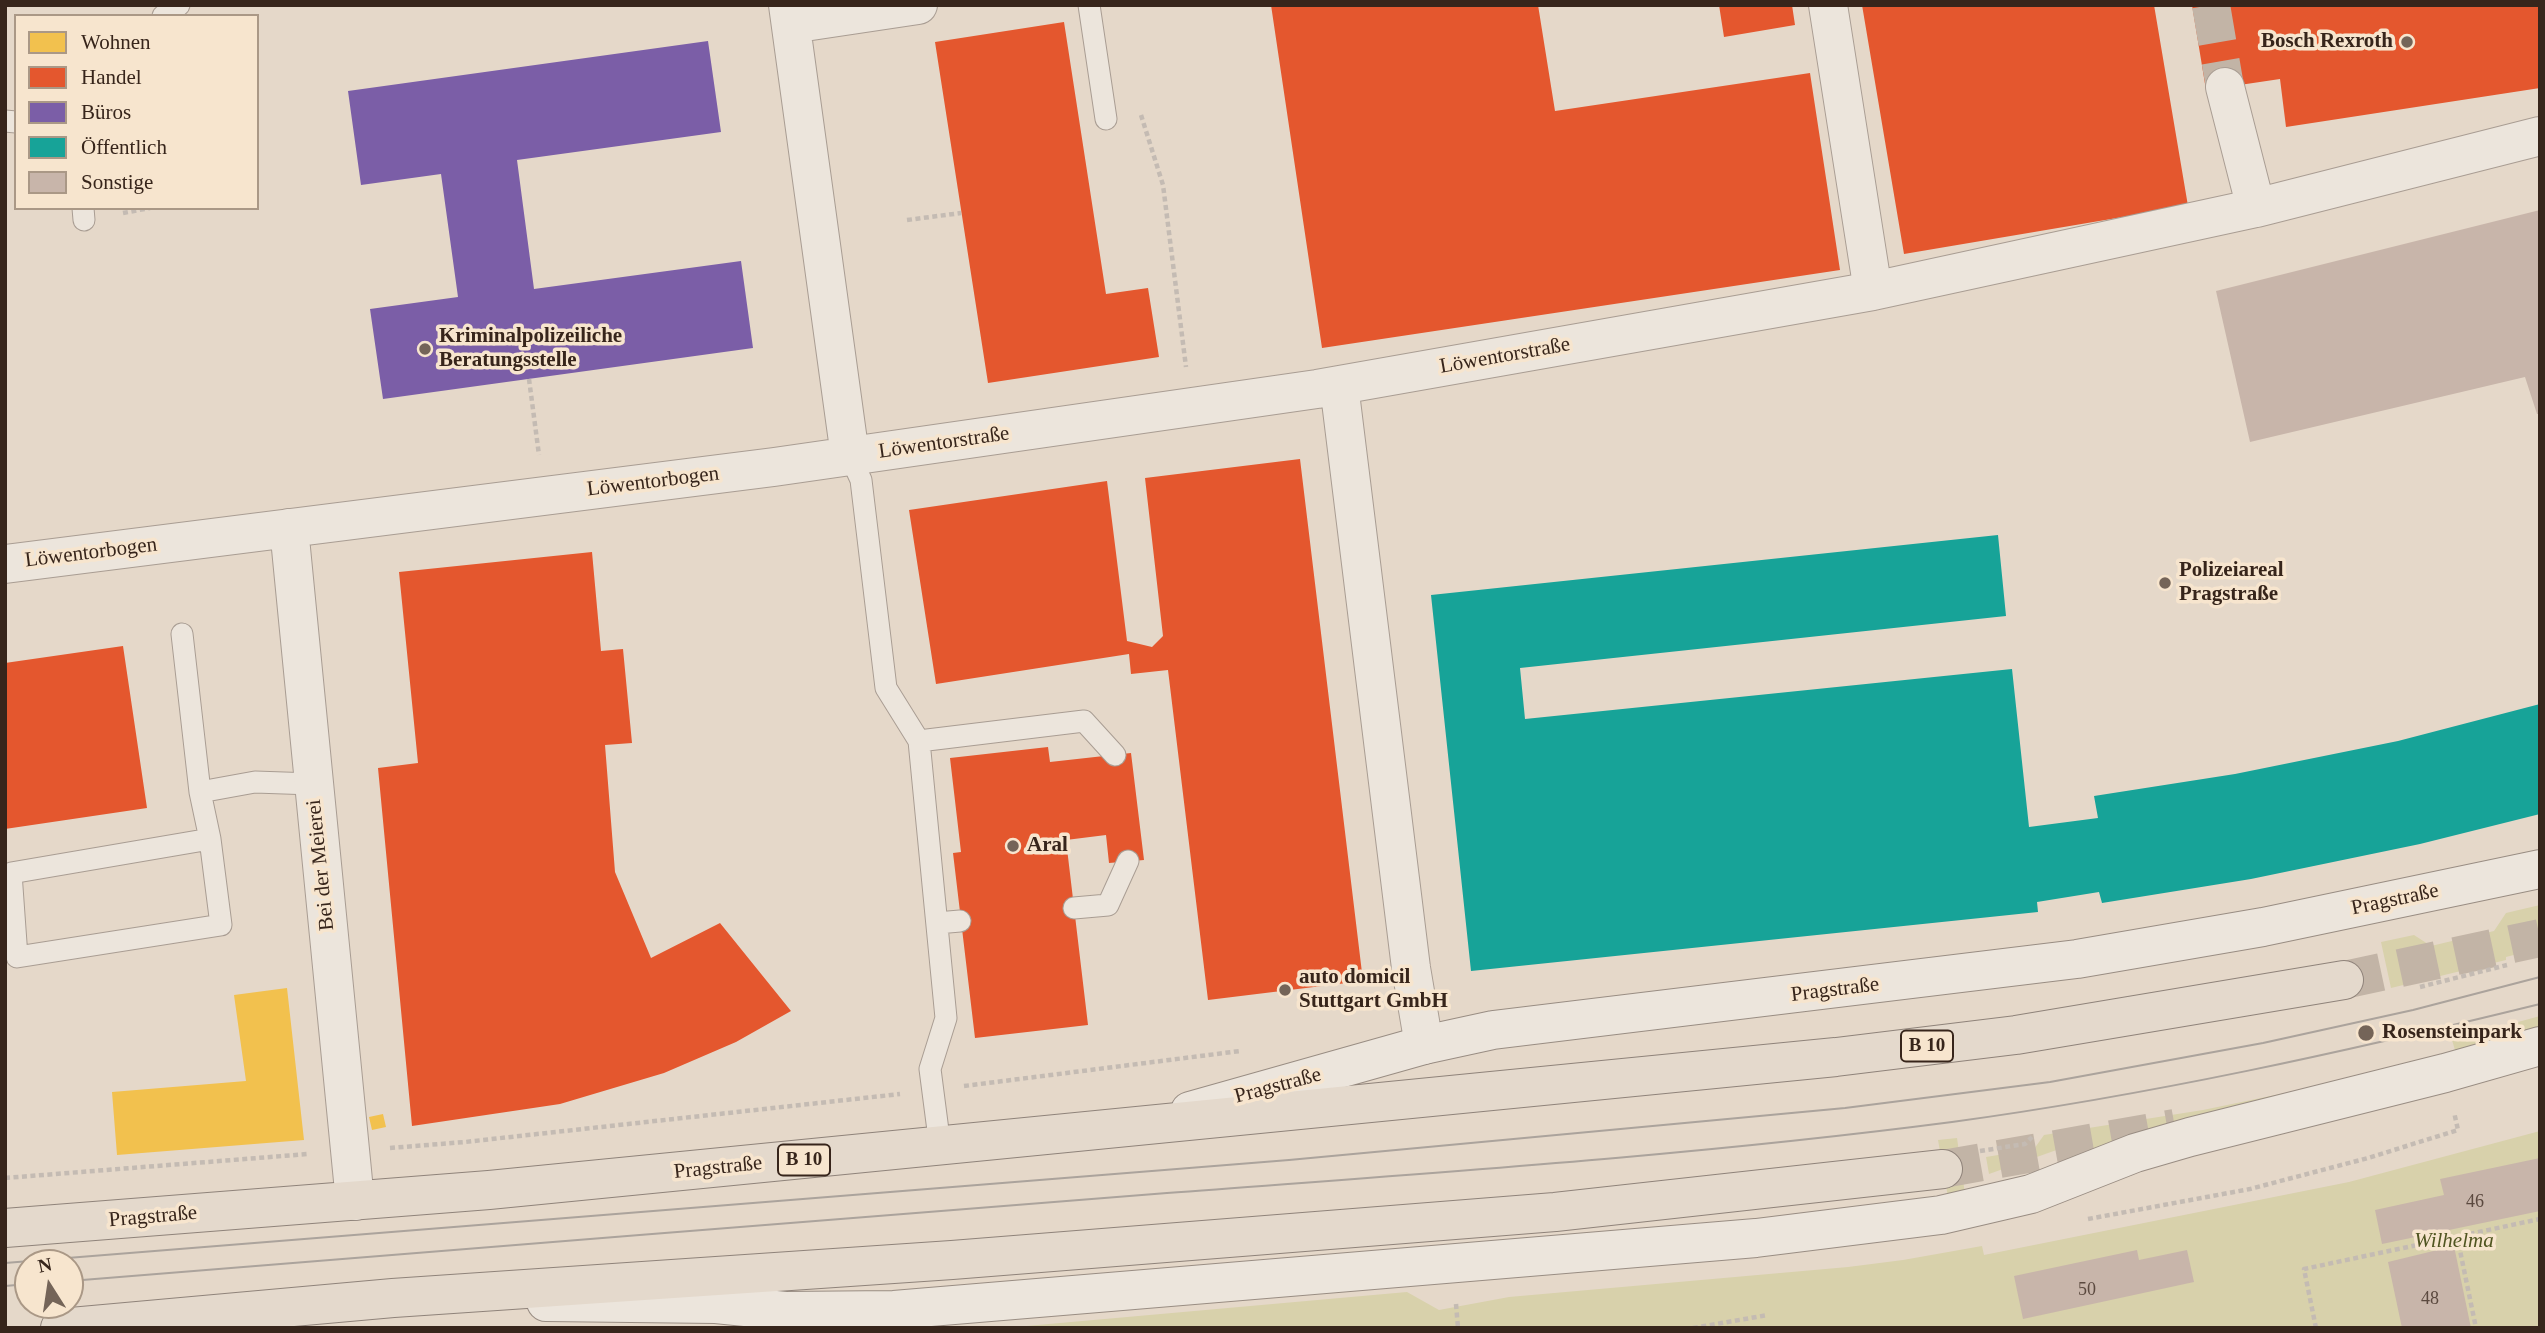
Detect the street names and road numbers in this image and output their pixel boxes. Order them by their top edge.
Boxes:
street label: Löwentorstraße [1438,332,1572,380]
street label: Löwentorstraße [877,421,1011,465]
street label: Löwentorbogen [585,461,721,503]
street label: Löwentorbogen [23,532,159,574]
street label: Bei der Meierei [302,798,340,932]
street label: Pragstraße [2349,878,2441,922]
street label: Pragstraße [1789,972,1881,1008]
road number: B 10 [1901,1030,1953,1062]
street label: Pragstraße [1232,1062,1324,1110]
road number: B 10 [778,1144,830,1176]
street label: Pragstraße [673,1151,763,1185]
street label: Pragstraße [108,1201,198,1233]

